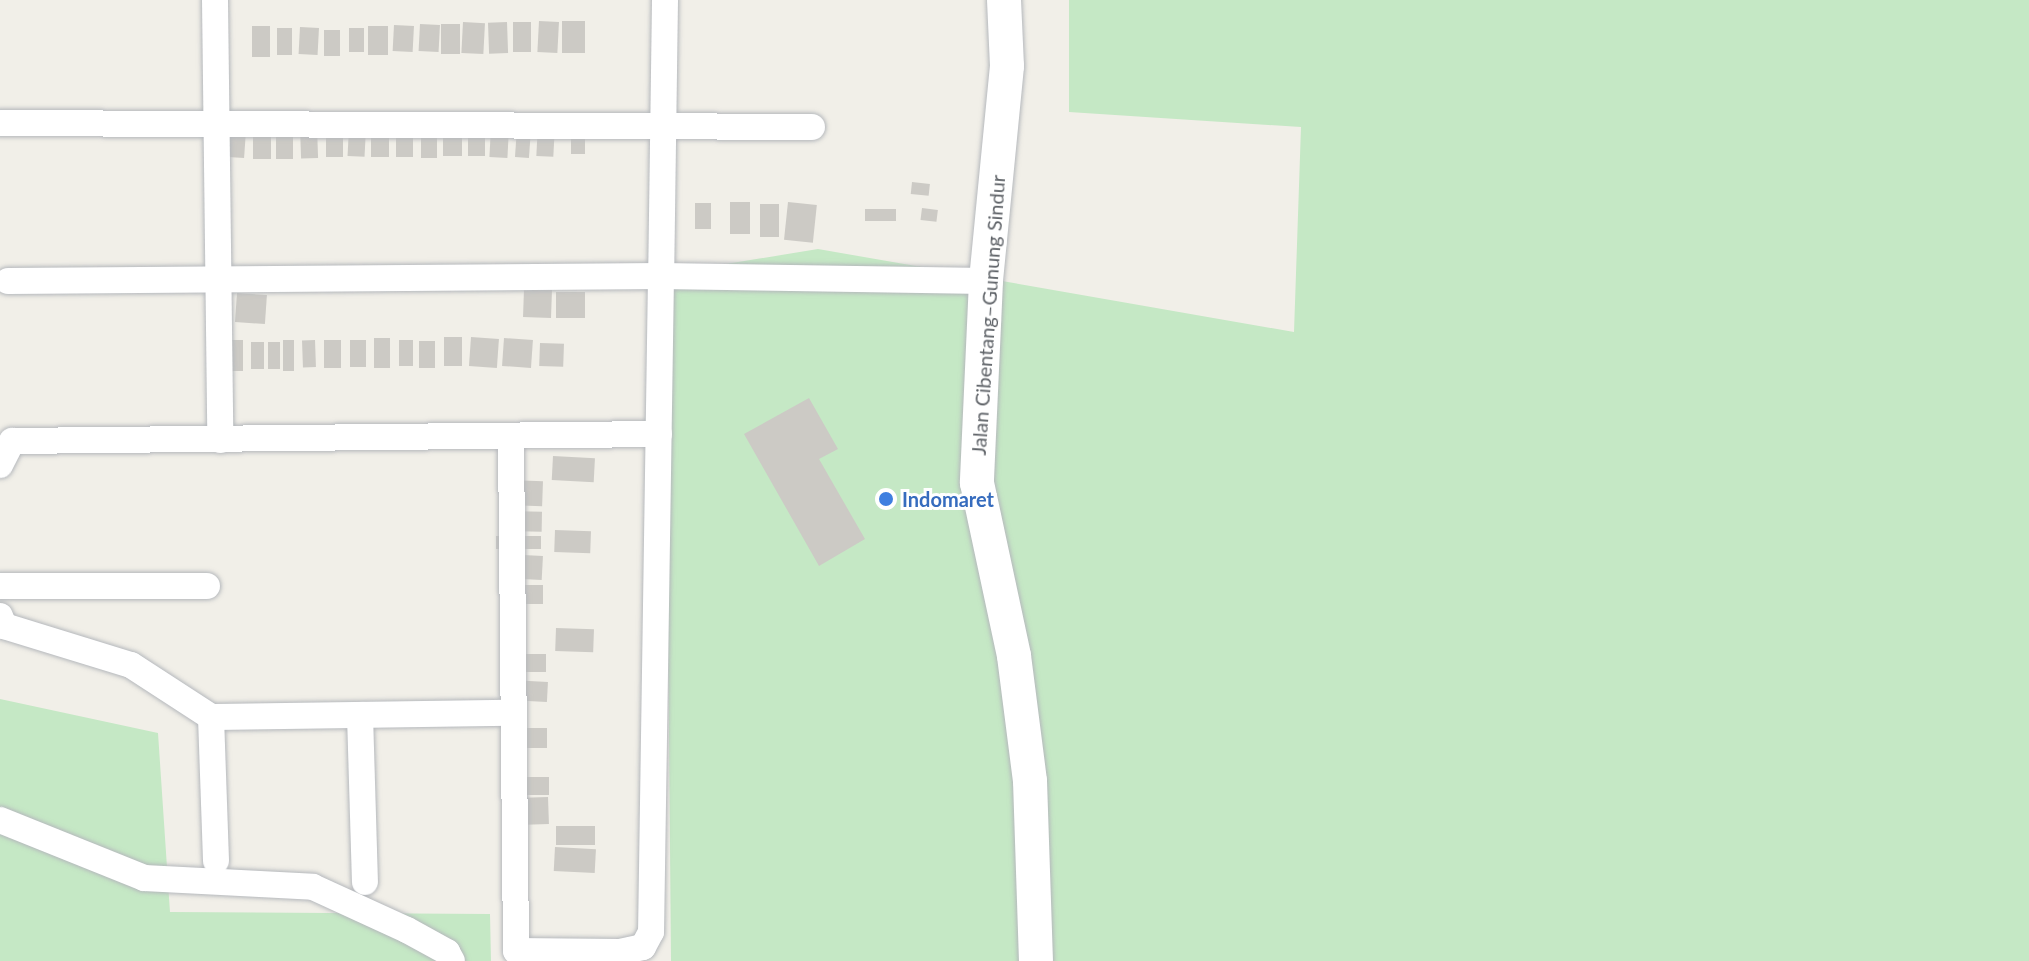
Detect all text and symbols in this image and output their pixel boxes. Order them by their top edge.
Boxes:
street label: Jalan Cibentang–Gunung Sindur [966,174,1010,456]
place label: Indomaret [902,487,994,511]
marker: Indomaret [877,490,895,508]

